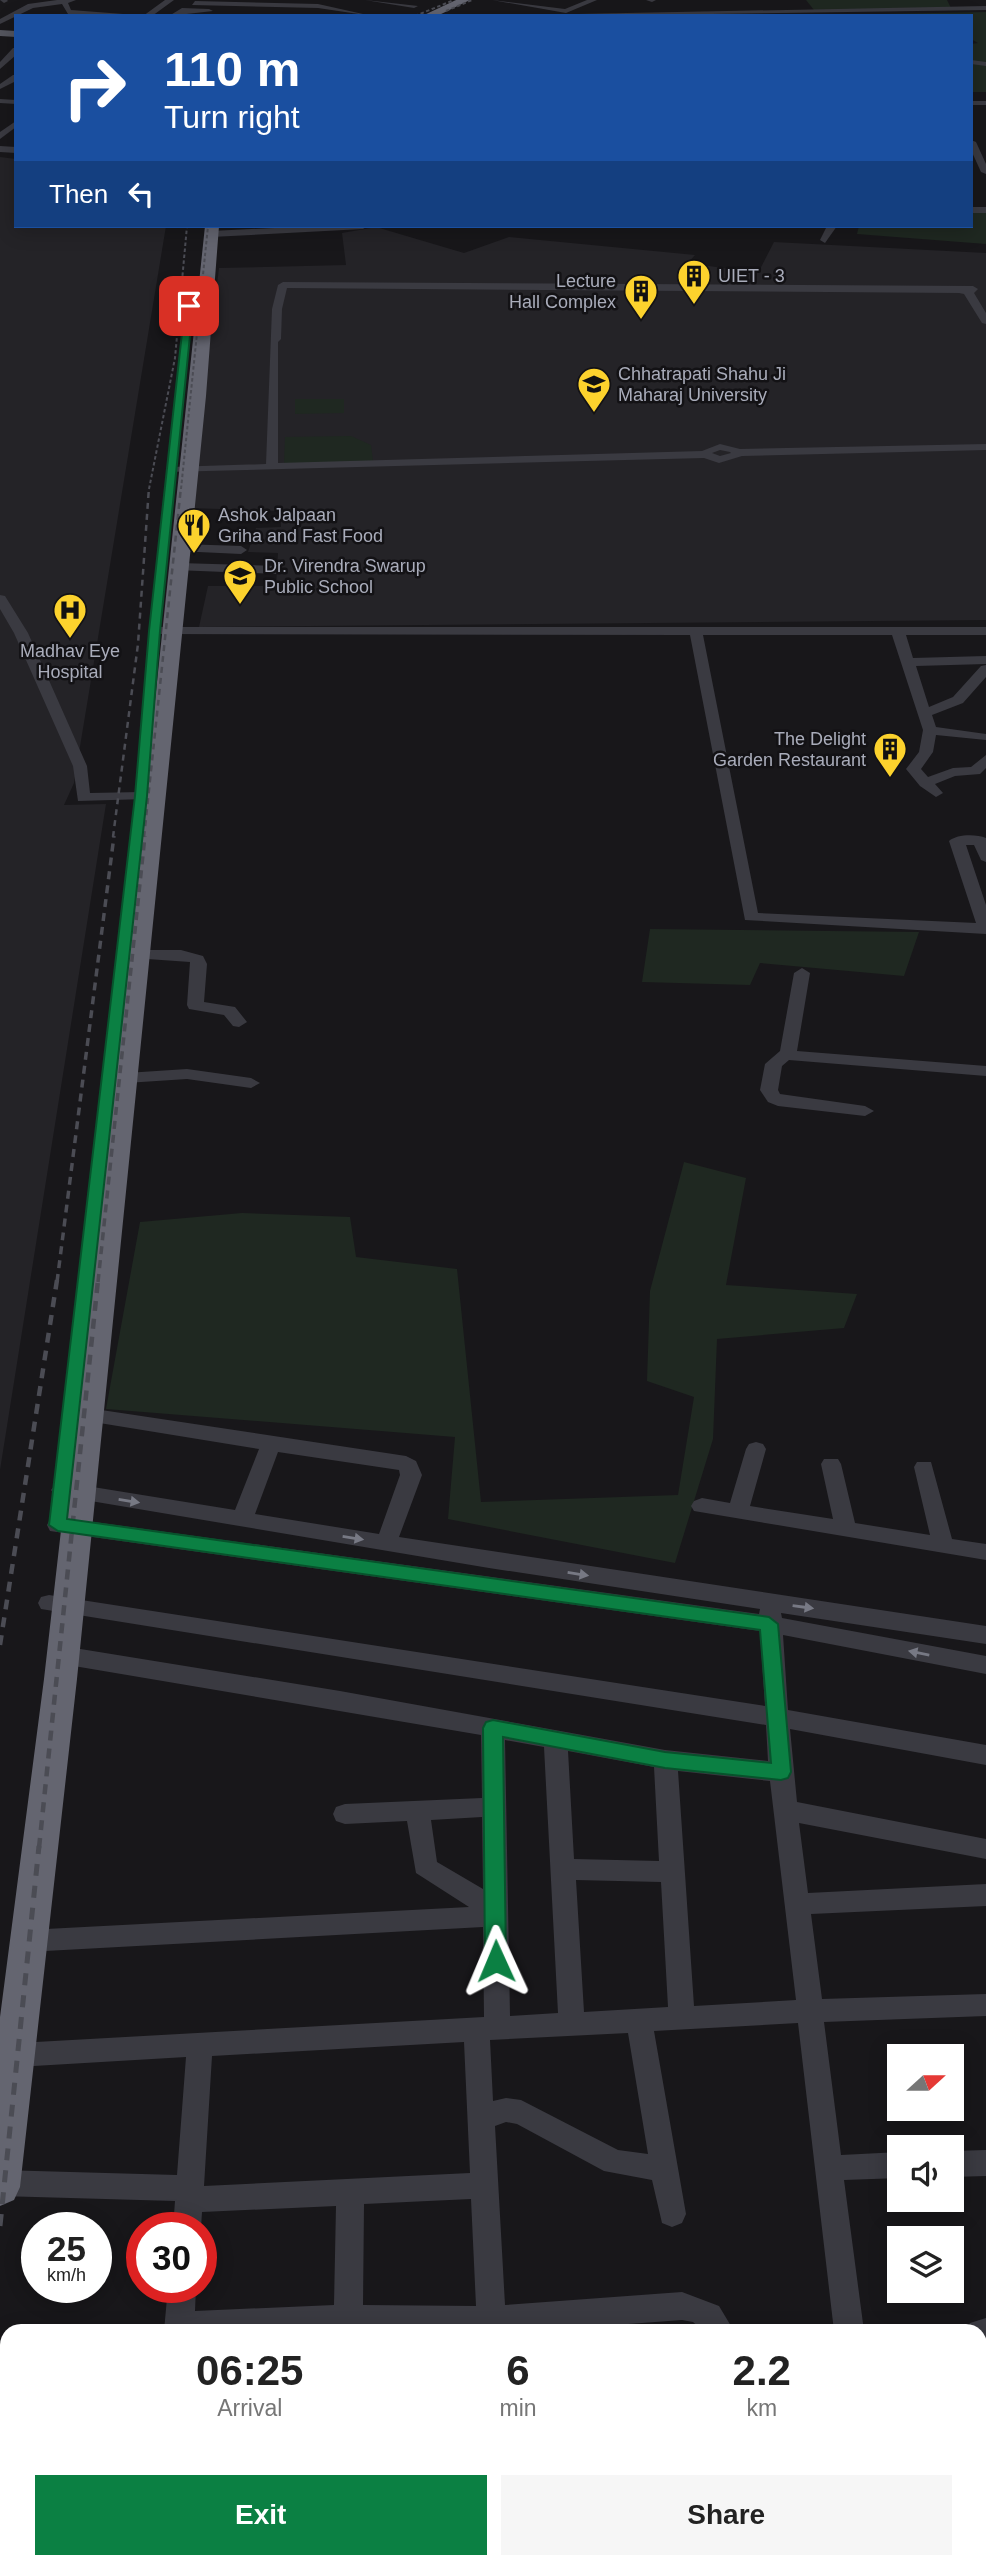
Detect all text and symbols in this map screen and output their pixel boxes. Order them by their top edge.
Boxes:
icon: right [49,42,140,133]
text: 110 m [164,42,300,96]
text: Turn right [164,99,300,135]
icon: left [122,175,160,213]
text: Then [49,179,108,209]
building icon: UIET - 3 [675,257,713,306]
place label: UIET - 3 [718,266,785,286]
place label: Lecture Hall Complex [509,271,616,312]
building icon: Lecture Hall Complex [622,272,660,321]
pin [159,276,219,336]
icon: arrive [170,287,208,325]
place label: Chhatrapati Shahu Ji Maharaj University [618,364,786,405]
school or university icon: Chhatrapati Shahu Ji Maharaj University [575,365,613,414]
place label: Ashok Jalpaan Griha and Fast Food [218,505,383,546]
restaurant icon: Ashok Jalpaan Griha and Fast Food [175,506,213,555]
place label: Dr. Virendra Swarup Public School [264,556,426,597]
school or university icon: Dr. Virendra Swarup Public School [221,557,259,606]
hospital icon: Madhav Eye Hospital [51,591,89,640]
place label: Madhav Eye Hospital [20,641,120,682]
place label: The Delight Garden Restaurant [713,729,866,770]
building icon: The Delight Garden Restaurant [871,730,909,779]
one-way arrow [118,1496,140,1507]
one-way arrow [343,1533,365,1544]
one-way arrow [567,1568,589,1579]
one-way arrow [792,1602,814,1613]
one-way arrow [908,1647,930,1658]
position arrow [459,1924,533,1998]
north arrow [887,2044,964,2121]
map controls [887,2044,964,2303]
button: sound [887,2135,964,2212]
speed limit sign: 30 [126,2212,217,2303]
button: layers [887,2226,964,2303]
text: 25 [47,2229,86,2268]
text: km/h [47,2265,86,2285]
text: 06:25 [196,2347,303,2394]
text: 6 [506,2347,530,2394]
text: 2.2 [733,2347,791,2394]
text: Arrival [217,2395,282,2421]
text: min [499,2395,537,2421]
text: km [746,2395,777,2421]
button: Exit [35,2475,487,2555]
button: Share [501,2475,952,2555]

